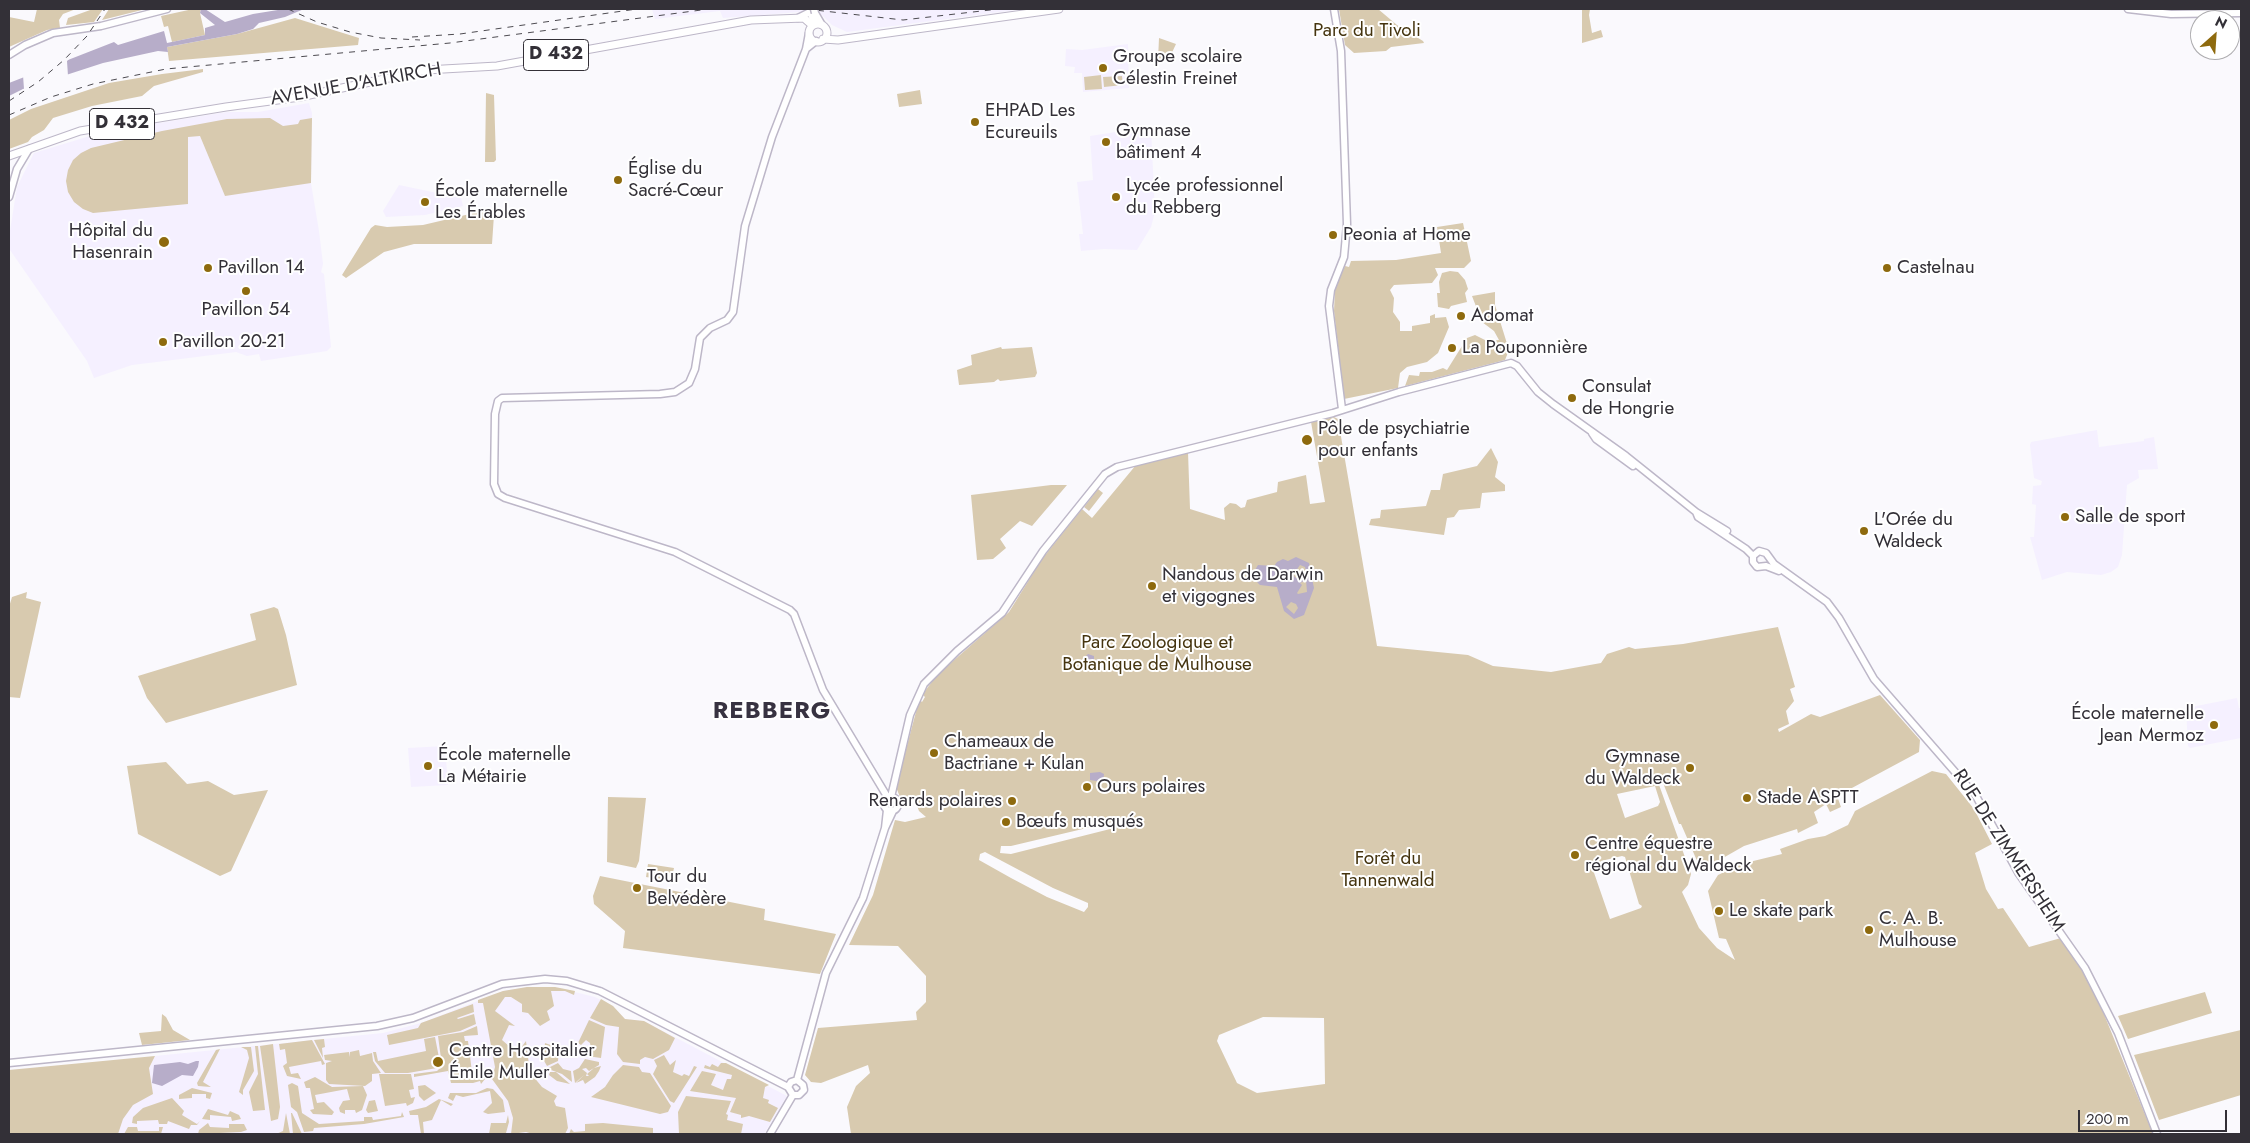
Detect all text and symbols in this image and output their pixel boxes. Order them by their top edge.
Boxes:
north arrow [2190,10,2240,60]
text: N [2212,11,2231,34]
park label: Parc du Tivoli [1313,20,1421,42]
road number: D 432 [524,40,588,70]
place label: Groupe scolaire Célestin Freinet [1113,46,1242,90]
street label: AVENUE D'ALTKIRCH [269,59,443,111]
marker: Groupe scolaire Célestin Freinet [1097,62,1109,74]
place label: EHPAD Les Ecureuils [985,100,1075,144]
road number: D 432 [90,108,154,140]
marker: EHPAD Les Ecureuils [969,116,981,128]
place label: Gymnase bâtiment 4 [1116,120,1201,164]
marker: Gymnase bâtiment 4 [1100,136,1112,148]
place label: Église du Sacré-Cœur [628,158,723,202]
marker: Église du Sacré-Cœur [612,174,624,186]
place label: Lycée professionnel du Rebberg [1126,175,1283,219]
place label: École maternelle Les Érables [435,180,568,224]
marker: Lycée professionnel du Rebberg [1110,191,1122,203]
marker: École maternelle Les Érables [419,196,431,208]
place label: Hôpital du Hasenrain [69,220,153,264]
place label: Peonia at Home [1343,224,1471,246]
marker: Peonia at Home [1327,229,1339,241]
marker: Hôpital du Hasenrain [157,235,171,249]
place label: Pavillon 14 [218,257,305,279]
place label: Castelnau [1897,257,1975,279]
marker: Pavillon 14 [202,262,214,274]
marker: Castelnau [1881,262,1893,274]
marker: Pavillon 54 [240,285,252,297]
place label: Pavillon 54 [202,299,290,321]
place label: Adomat [1471,305,1533,327]
marker: Adomat [1455,310,1467,322]
place label: Pavillon 20-21 [173,331,286,353]
marker: Pavillon 20-21 [157,336,169,348]
place label: La Pouponnière [1462,337,1587,359]
marker: La Pouponnière [1446,342,1458,354]
place label: Consulat de Hongrie [1582,376,1674,420]
marker: Consulat de Hongrie [1566,392,1578,404]
place label: Pôle de psychiatrie pour enfants [1318,418,1470,462]
marker: Pôle de psychiatrie pour enfants [1300,433,1314,447]
place label: Salle de sport [2075,506,2185,528]
place label: L'Orée du Waldeck [1874,509,1953,553]
marker: Salle de sport [2059,511,2071,523]
marker: L'Orée du Waldeck [1858,525,1870,537]
place label: Nandous de Darwin et vigognes [1162,564,1324,608]
marker: Nandous de Darwin et vigognes [1146,580,1158,592]
park label: Parc Zoologique et Botanique de Mulhouse [1062,632,1252,676]
district label: REBBERG [712,698,832,726]
place label: École maternelle Jean Mermoz [2071,703,2204,747]
marker: École maternelle Jean Mermoz [2208,719,2220,731]
place label: Chameaux de Bactriane + Kulan [944,731,1084,775]
place label: École maternelle La Métairie [438,744,571,788]
place label: Gymnase du Waldeck [1585,746,1680,790]
marker: Chameaux de Bactriane + Kulan [928,747,940,759]
marker: École maternelle La Métairie [422,760,434,772]
marker: Gymnase du Waldeck [1684,762,1696,774]
street label: RUE DE ZIMMERSHEIM [1947,765,2069,937]
place label: Ours polaires [1097,776,1205,798]
marker: Ours polaires [1081,781,1093,793]
place label: Stade ASPTT [1757,787,1858,809]
place label: Renards polaires [868,790,1002,812]
marker: Stade ASPTT [1741,792,1753,804]
marker: Renards polaires [1006,795,1018,807]
place label: Bœufs musqués [1016,811,1143,833]
marker: Bœufs musqués [1000,816,1012,828]
place label: Centre équestre régional du Waldeck [1585,833,1751,877]
park label: Forêt du Tannenwald [1342,848,1434,892]
marker: Centre équestre régional du Waldeck [1569,849,1581,861]
place label: Tour du Belvédère [647,866,726,910]
marker: Tour du Belvédère [631,882,643,894]
place label: Le skate park [1729,900,1833,922]
marker: Le skate park [1713,905,1725,917]
place label: C. A. B. Mulhouse [1879,908,1957,952]
marker: C. A. B. Mulhouse [1863,924,1875,936]
place label: Centre Hospitalier Émile Muller [449,1040,595,1084]
marker: Centre Hospitalier Émile Muller [431,1055,445,1069]
scale bar [2080,1100,2229,1132]
text: 200 m [2086,1108,2129,1130]

